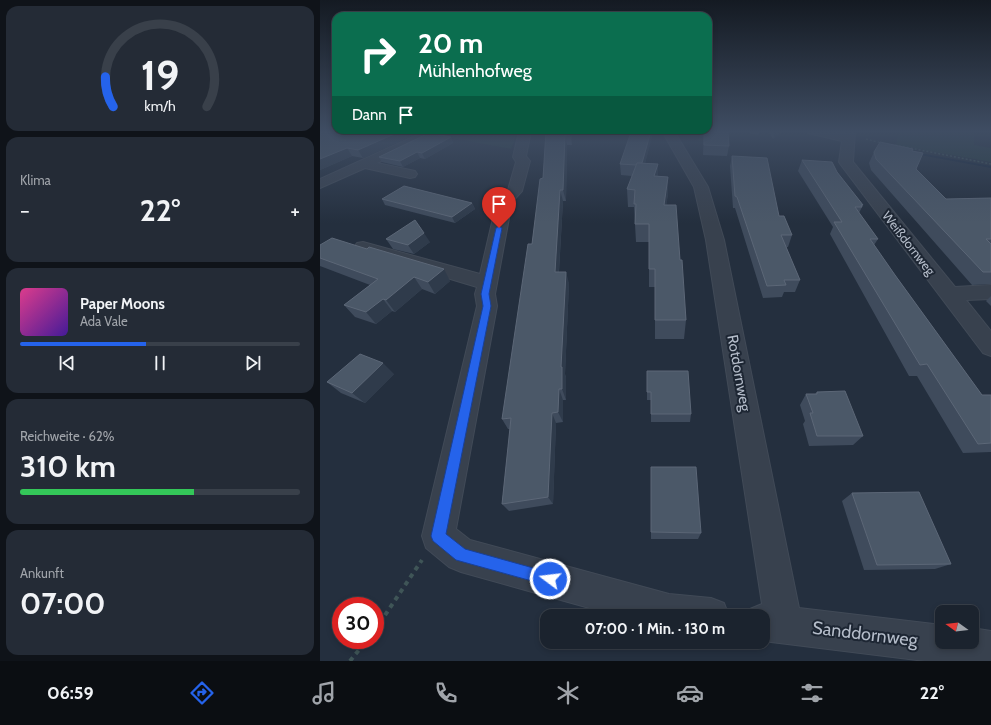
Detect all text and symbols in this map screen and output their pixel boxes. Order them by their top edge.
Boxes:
text: 20 m [418,26,483,60]
icon: right [352,28,404,80]
text: 19 [141,49,179,99]
text: Mühlenhofweg [418,60,532,82]
text: km/h [144,96,176,114]
icon: arrive [395,104,417,126]
text: Dann [352,106,387,124]
text: Klima [20,172,51,188]
pin [482,187,516,228]
text: 22° [140,192,180,229]
icon: arrive [488,193,510,215]
text: − [20,197,30,224]
text: + [290,197,300,224]
street label: Weißdornweg [879,208,939,279]
text: Paper Moons [80,295,165,313]
text: Ada Vale [80,313,128,329]
street label: Rotdornweg [723,333,755,413]
icon: previous [56,352,78,374]
icon: pause [149,352,171,374]
icon: next [242,352,264,374]
text: Reichweite · 62% [20,428,114,444]
text: 310 km [20,448,116,485]
position arrow [529,558,571,600]
text: Ankunft [20,565,64,581]
text: 07:00 [20,585,106,622]
speed limit sign: 30 [332,597,384,649]
north arrow [935,605,979,649]
map controls [935,605,979,649]
street label: Sanddornweg [811,617,920,651]
text: 07:00 · 1 Min. · 130 m [585,620,725,638]
icon: directions [188,679,216,707]
icon: music [310,679,338,707]
icon: phone [432,679,460,707]
icon: climate [554,679,582,707]
icon: car [676,679,704,707]
icon: filters [798,679,826,707]
text: 06:59 [47,682,94,704]
text: 22° [920,682,944,704]

